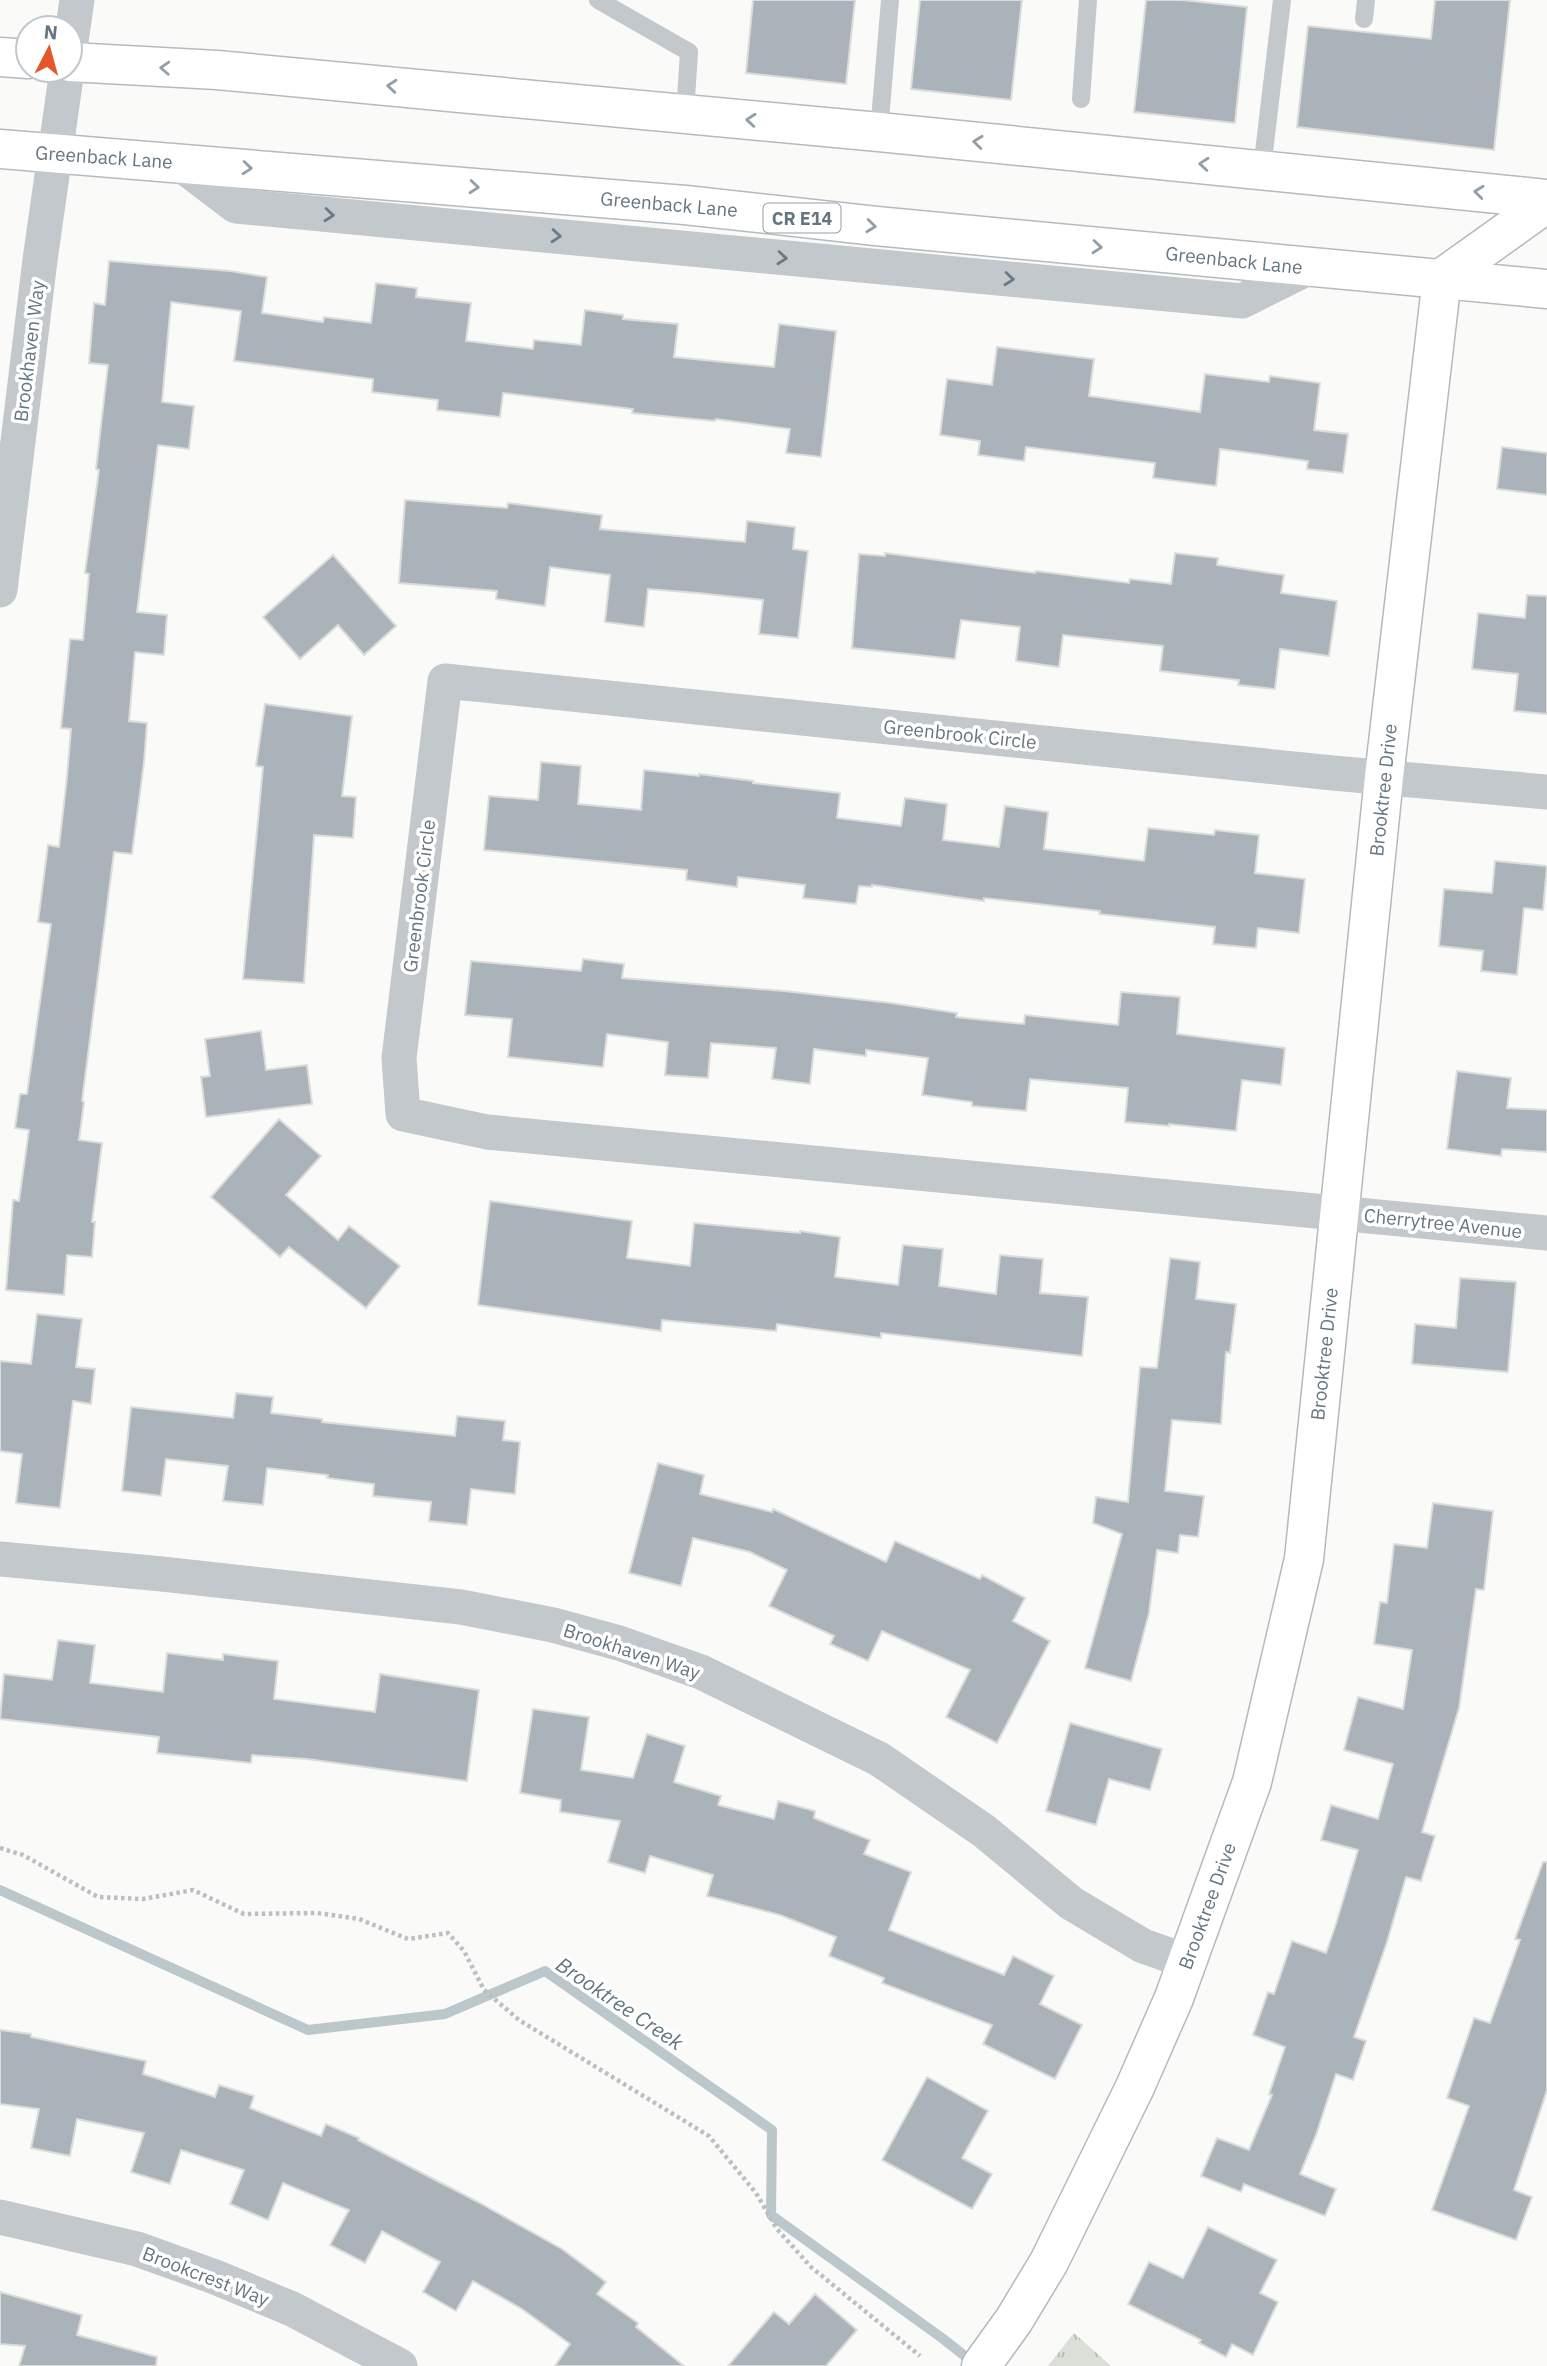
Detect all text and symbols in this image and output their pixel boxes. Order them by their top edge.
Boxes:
north arrow [14,14,84,84]
text: N [43,19,59,45]
one-way arrow [159,60,170,75]
one-way arrow [386,79,397,94]
one-way arrow [745,113,756,128]
one-way arrow [972,134,983,149]
street label: Greenback Lane [34,140,174,174]
one-way arrow [1198,157,1209,172]
one-way arrow [242,160,253,175]
one-way arrow [469,179,480,194]
one-way arrow [1473,184,1485,199]
street label: Greenback Lane [599,186,739,222]
road number: CR E14 [764,204,840,232]
one-way arrow [324,207,335,222]
one-way arrow [865,218,877,233]
one-way arrow [550,229,562,244]
one-way arrow [1092,239,1103,254]
street label: Greenback Lane [1164,241,1304,279]
one-way arrow [777,250,788,265]
one-way arrow [1004,271,1015,286]
street label: Brookhaven Way [8,278,50,423]
street label: Greenbrook Circle [882,714,1038,754]
street label: Brooktree Drive [1364,722,1402,858]
street label: Greenbrook Circle [398,818,440,974]
street label: Cherrytree Avenue [1363,1203,1523,1243]
street label: Brooktree Drive [1305,1286,1343,1422]
street label: Brookhaven Way [561,1618,704,1685]
street label: Brooktree Drive [1173,1839,1241,1973]
water label: Brooktree Creek [551,1950,690,2057]
street label: Brookcrest Way [139,2241,273,2311]

